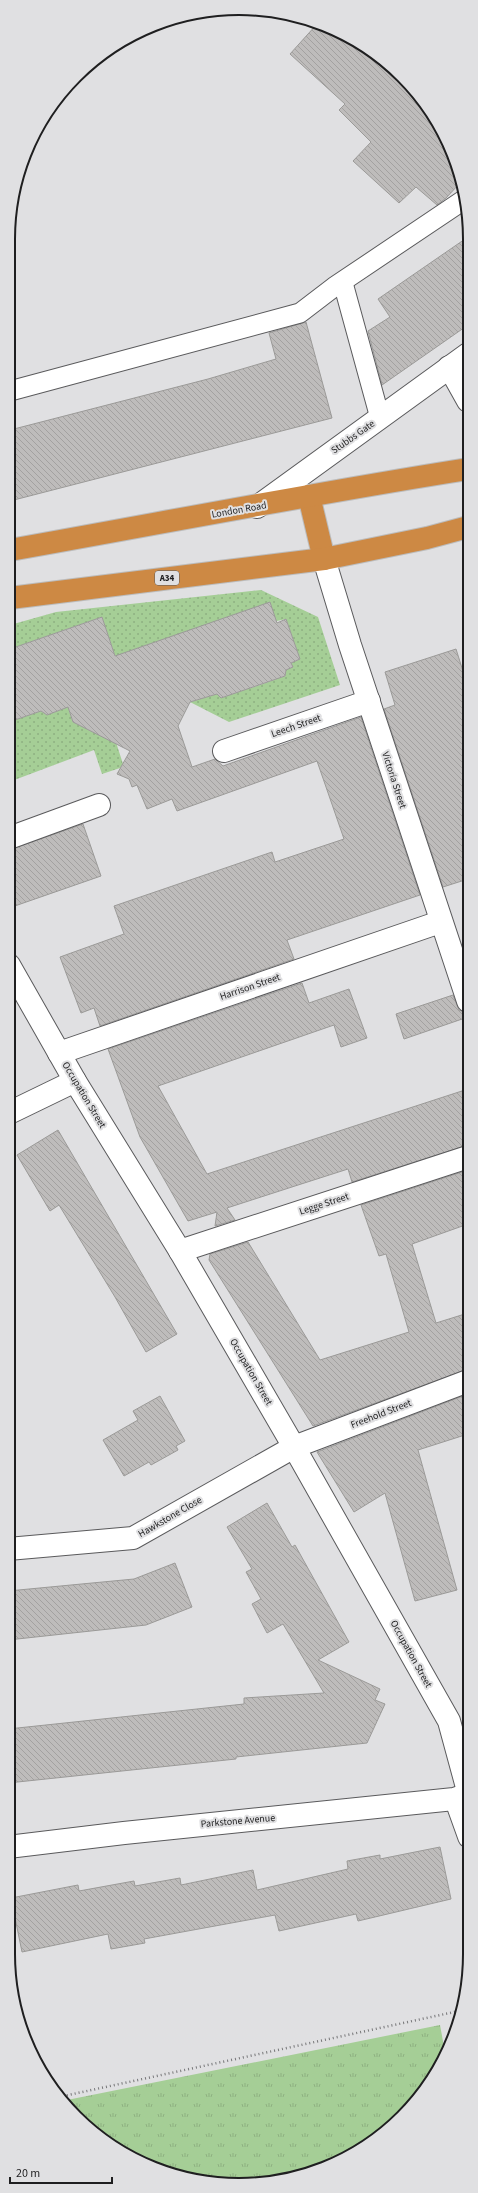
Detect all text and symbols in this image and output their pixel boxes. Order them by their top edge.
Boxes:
street label: Stubbs Gate [328,417,378,457]
street label: London Road [210,498,268,522]
road number: A34 [155,571,179,585]
street label: Leech Street [269,711,323,741]
street label: Victoria Street [378,750,410,811]
street label: Harrison Street [218,970,283,1004]
street label: Occupation Street [59,1059,110,1131]
street label: Legge Street [297,1189,351,1219]
street label: Occupation Street [226,1336,276,1409]
street label: Freehold Street [349,1396,414,1432]
street label: Hawkstone Close [135,1493,205,1541]
street label: Occupation Street [387,1618,436,1691]
street label: Parkstone Avenue [200,1811,276,1831]
scale bar [10,2159,112,2185]
text: 20 m [16,2165,40,2182]

